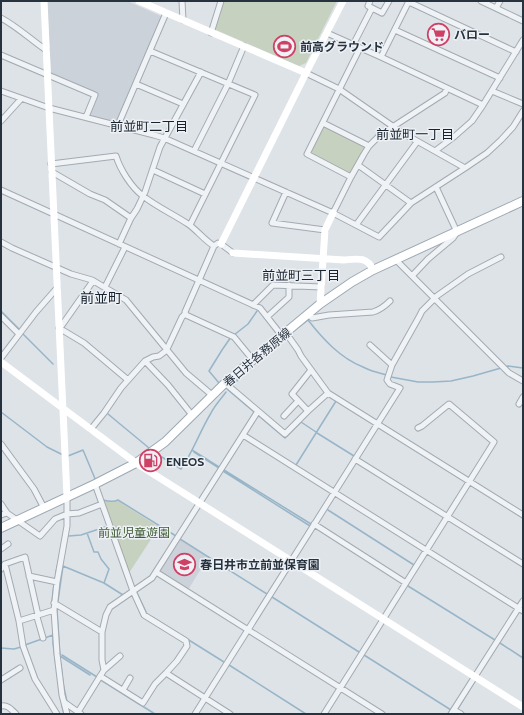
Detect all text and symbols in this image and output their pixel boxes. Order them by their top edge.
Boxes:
supermarket icon: バロー [426,21,452,47]
place label: バロー [454,27,490,42]
sports icon: 前高グラウンド [272,33,298,59]
place label: 前高グラウンド [300,39,384,54]
district label: 前並町二丁目 [110,118,188,134]
district label: 前並町一丁目 [376,126,454,142]
district label: 前並町三丁目 [262,267,340,283]
district label: 前並町 [80,289,122,307]
street label: 春日井各務原線 [220,324,294,390]
fuel station icon: ENEOS [137,448,163,474]
place label: ENEOS [166,454,204,469]
park label: 前並児童遊園 [98,525,170,540]
school or university icon: 春日井市立前並保育園 [171,551,197,577]
place label: 春日井市立前並保育園 [200,557,320,572]

